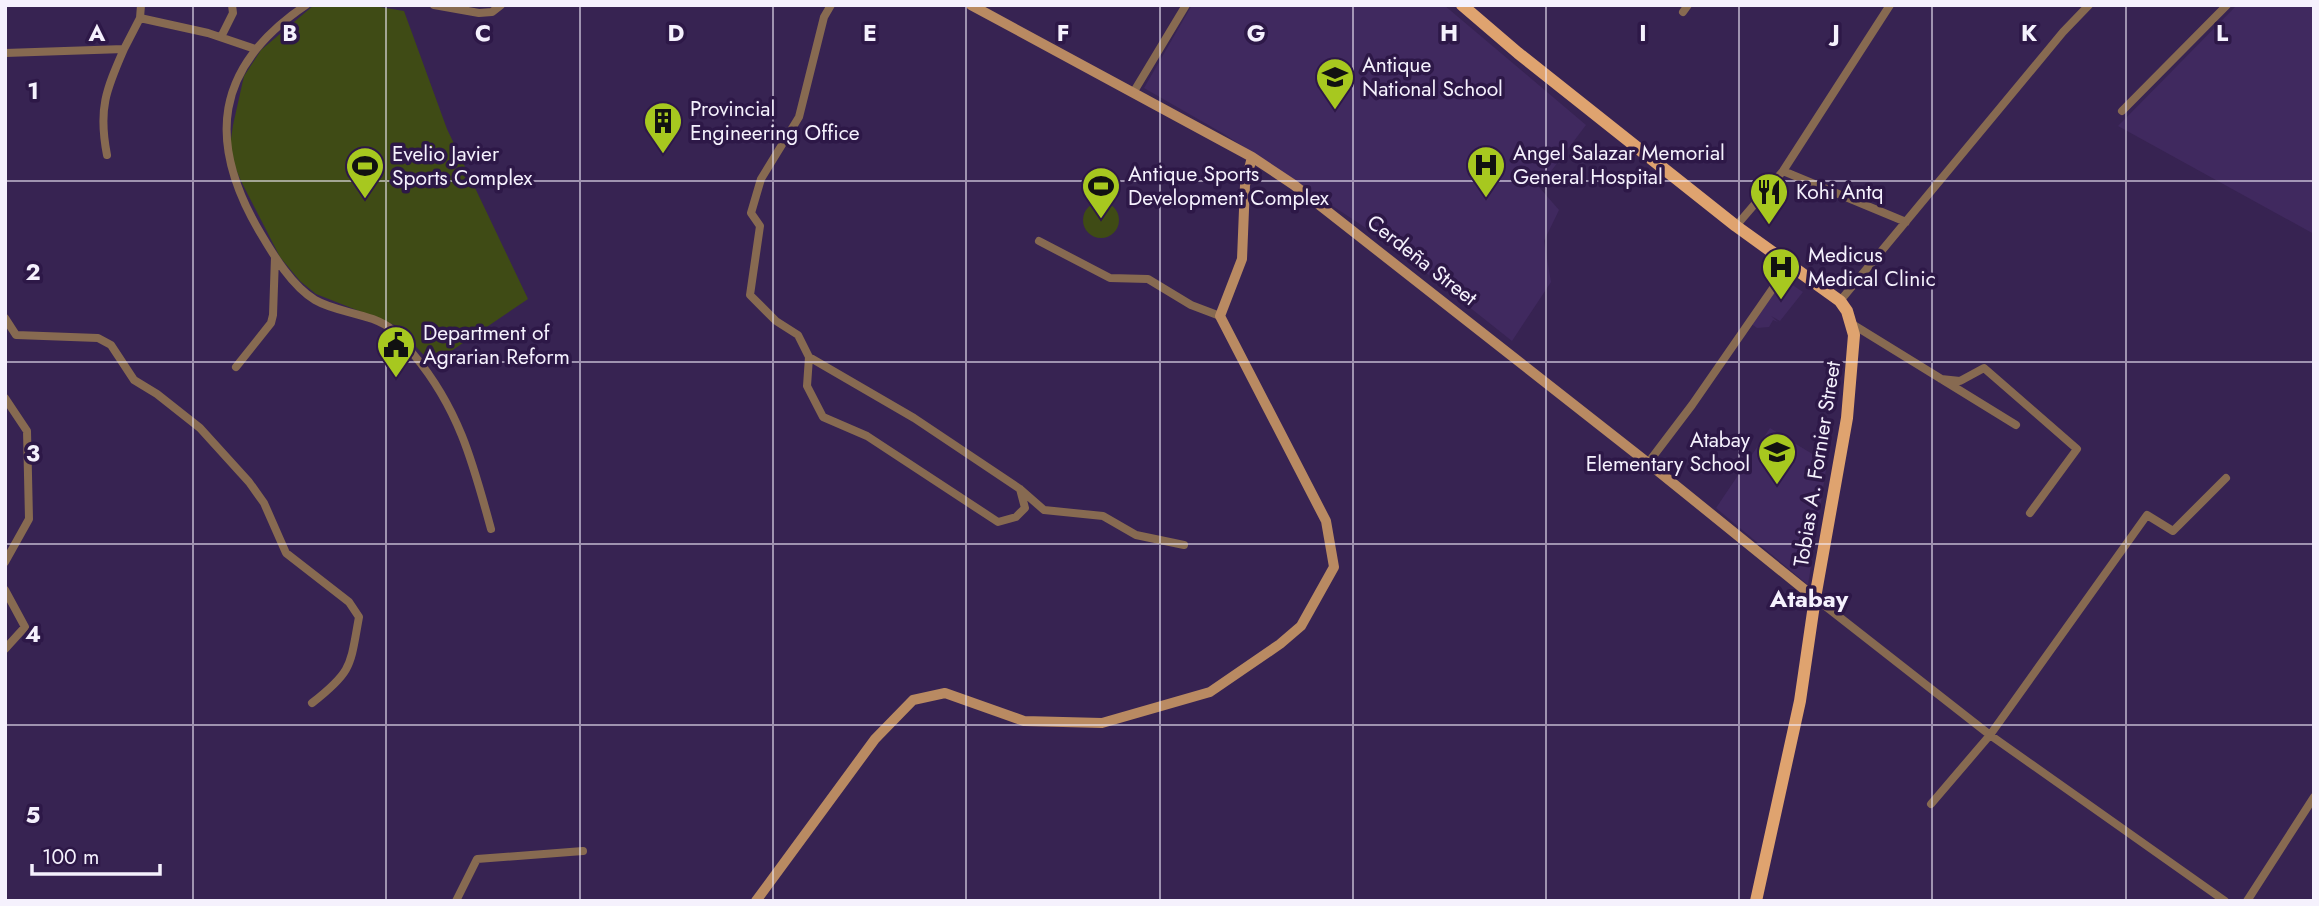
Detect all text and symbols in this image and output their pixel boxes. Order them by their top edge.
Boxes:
text: A [88,16,106,50]
text: B [282,16,298,50]
text: C [475,16,491,50]
text: D [668,16,685,50]
text: E [863,16,877,50]
text: F [1057,16,1069,50]
text: G [1247,16,1265,50]
text: H [1440,16,1458,50]
text: I [1639,16,1647,50]
text: J [1828,16,1840,50]
text: K [2021,16,2038,50]
text: L [2216,16,2229,50]
place label: Antique National School [1362,50,1503,104]
school or university icon: Antique National School [1314,56,1356,111]
text: 1 [27,74,39,108]
place label: Provincial Engineering Office [690,94,860,148]
building icon: Provincial Engineering Office [642,100,684,155]
place label: Angel Salazar Memorial General Hospital [1513,138,1725,192]
place label: Evelio Javier Sports Complex [392,139,532,193]
hospital icon: Angel Salazar Memorial General Hospital [1465,144,1507,199]
sports icon: Evelio Javier Sports Complex [344,145,386,200]
place label: Antique Sports Development Complex [1128,159,1329,213]
sports icon: Antique Sports Development Complex [1080,165,1122,220]
restaurant icon: Kohi Antq [1748,171,1790,226]
place label: Kohi Antq [1796,177,1883,207]
street label: Cerdeña Street [1360,207,1484,313]
place label: Medicus Medical Clinic [1808,240,1936,294]
hospital icon: Medicus Medical Clinic [1760,246,1802,301]
text: 2 [25,255,41,289]
place label: Department of Agrarian Reform [423,318,570,372]
public building icon: Department of Agrarian Reform [375,324,417,379]
street label: Tobias A. Fornier Street [1786,359,1848,569]
place label: Atabay Elementary School [1586,425,1751,479]
school or university icon: Atabay Elementary School [1756,431,1798,486]
text: 3 [26,436,40,470]
district label: Atabay [1769,581,1849,616]
text: 4 [25,617,41,651]
text: 5 [26,798,40,832]
scale bar [32,832,159,876]
text: 100 m [42,842,99,872]

